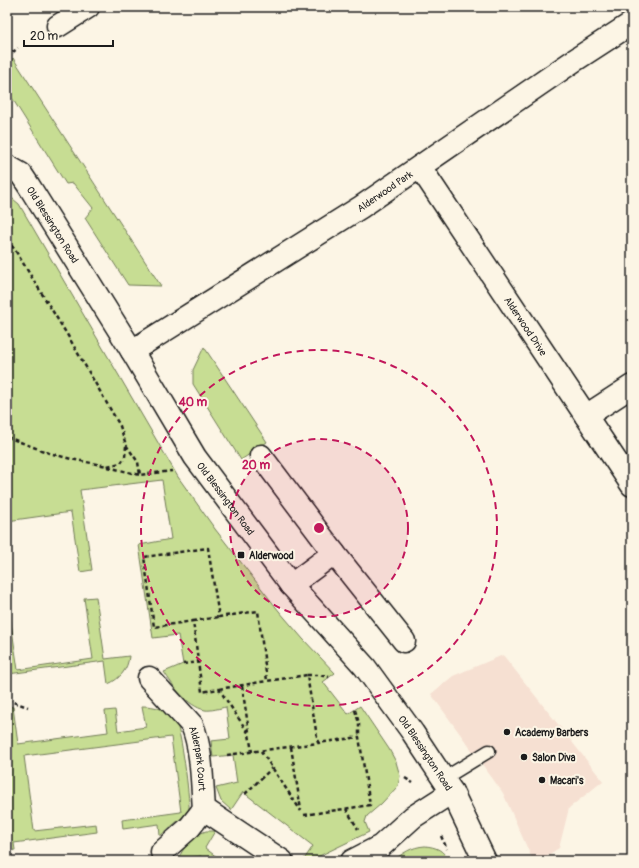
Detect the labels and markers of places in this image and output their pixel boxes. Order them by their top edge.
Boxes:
centre of rings [312,521,326,535]
marker: Alderwood [236,550,246,560]
place label: Alderwood [249,550,294,562]
marker: Academy Barbers [502,727,512,737]
place label: Academy Barbers [515,727,589,739]
marker: Salon Diva [519,752,529,762]
place label: Salon Diva [532,752,576,764]
marker: Macari's [537,775,547,785]
place label: Macari's [550,775,584,787]

